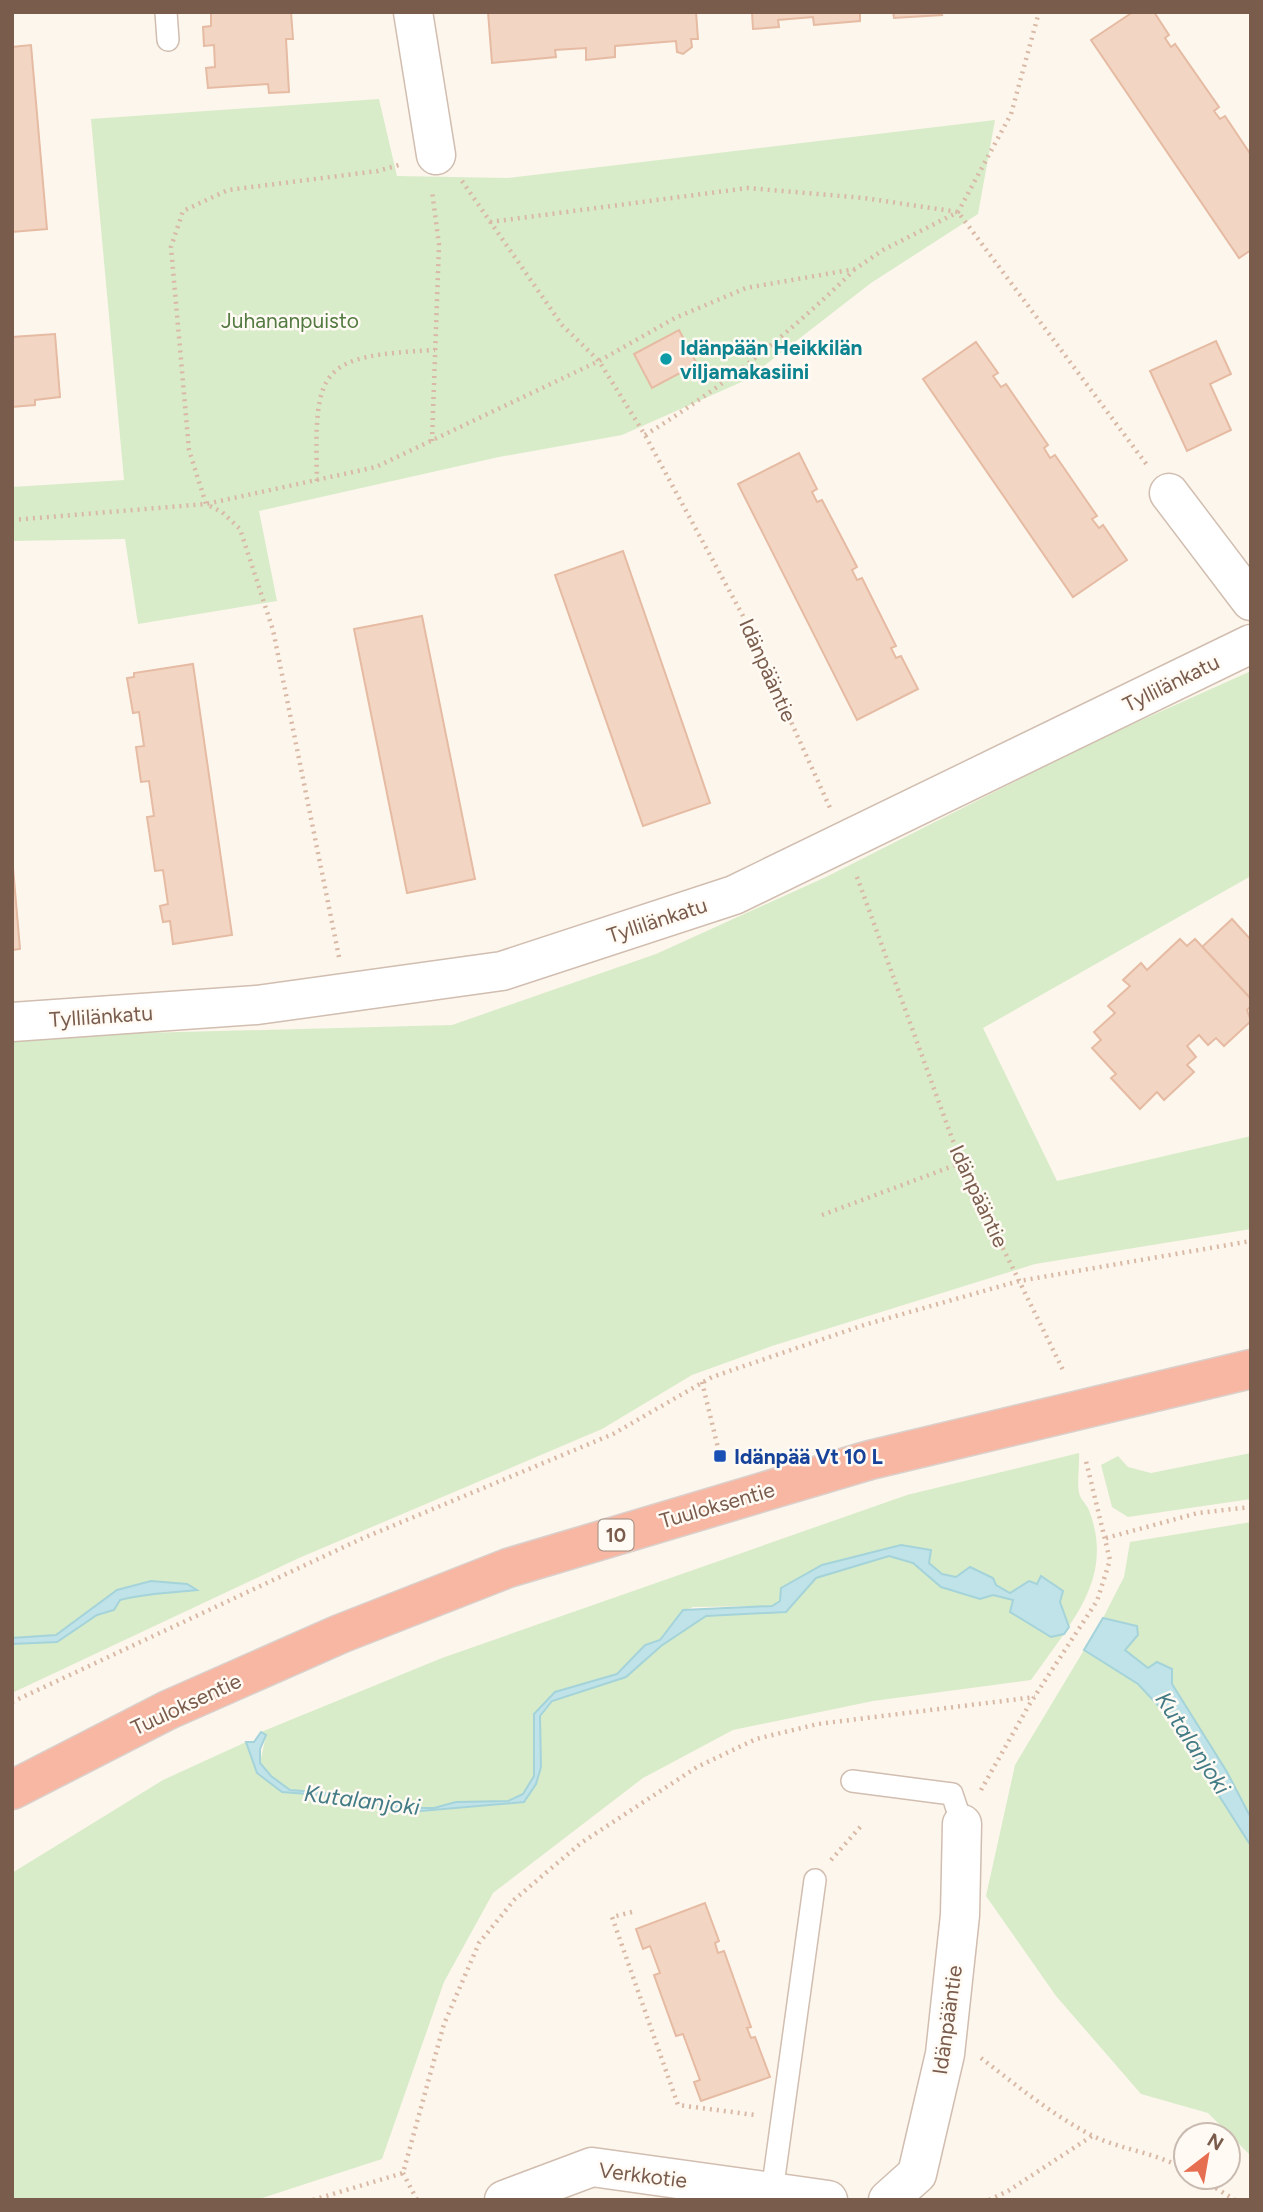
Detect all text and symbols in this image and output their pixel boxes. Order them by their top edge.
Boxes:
park label: Juhananpuisto [221,308,359,333]
place label: Idänpään Heikkilän viljamakasiini [680,335,862,384]
marker: Idänpään Heikkilän viljamakasiini [658,351,674,367]
street label: Idänpääntie [734,615,802,725]
street label: Tyllilänkatu [1119,649,1223,717]
street label: Tyllilänkatu [604,892,710,948]
street label: Tyllilänkatu [48,1000,154,1032]
street label: Idänpääntie [944,1141,1014,1251]
place label: Idänpää Vt 10 L [734,1444,883,1469]
marker: Idänpää Vt 10 L [712,1448,728,1464]
street label: Tuuloksentie [657,1477,777,1533]
road number: 10 [598,1520,634,1550]
street label: Tuuloksentie [127,1668,245,1740]
water label: Kutalanjoki [1150,1687,1237,1800]
water label: Kutalanjoki [303,1779,422,1821]
street label: Idänpääntie [927,1964,967,2076]
north arrow [1172,2121,1242,2191]
text: N [1203,2128,1228,2155]
street label: Verkkotie [597,2157,689,2193]

